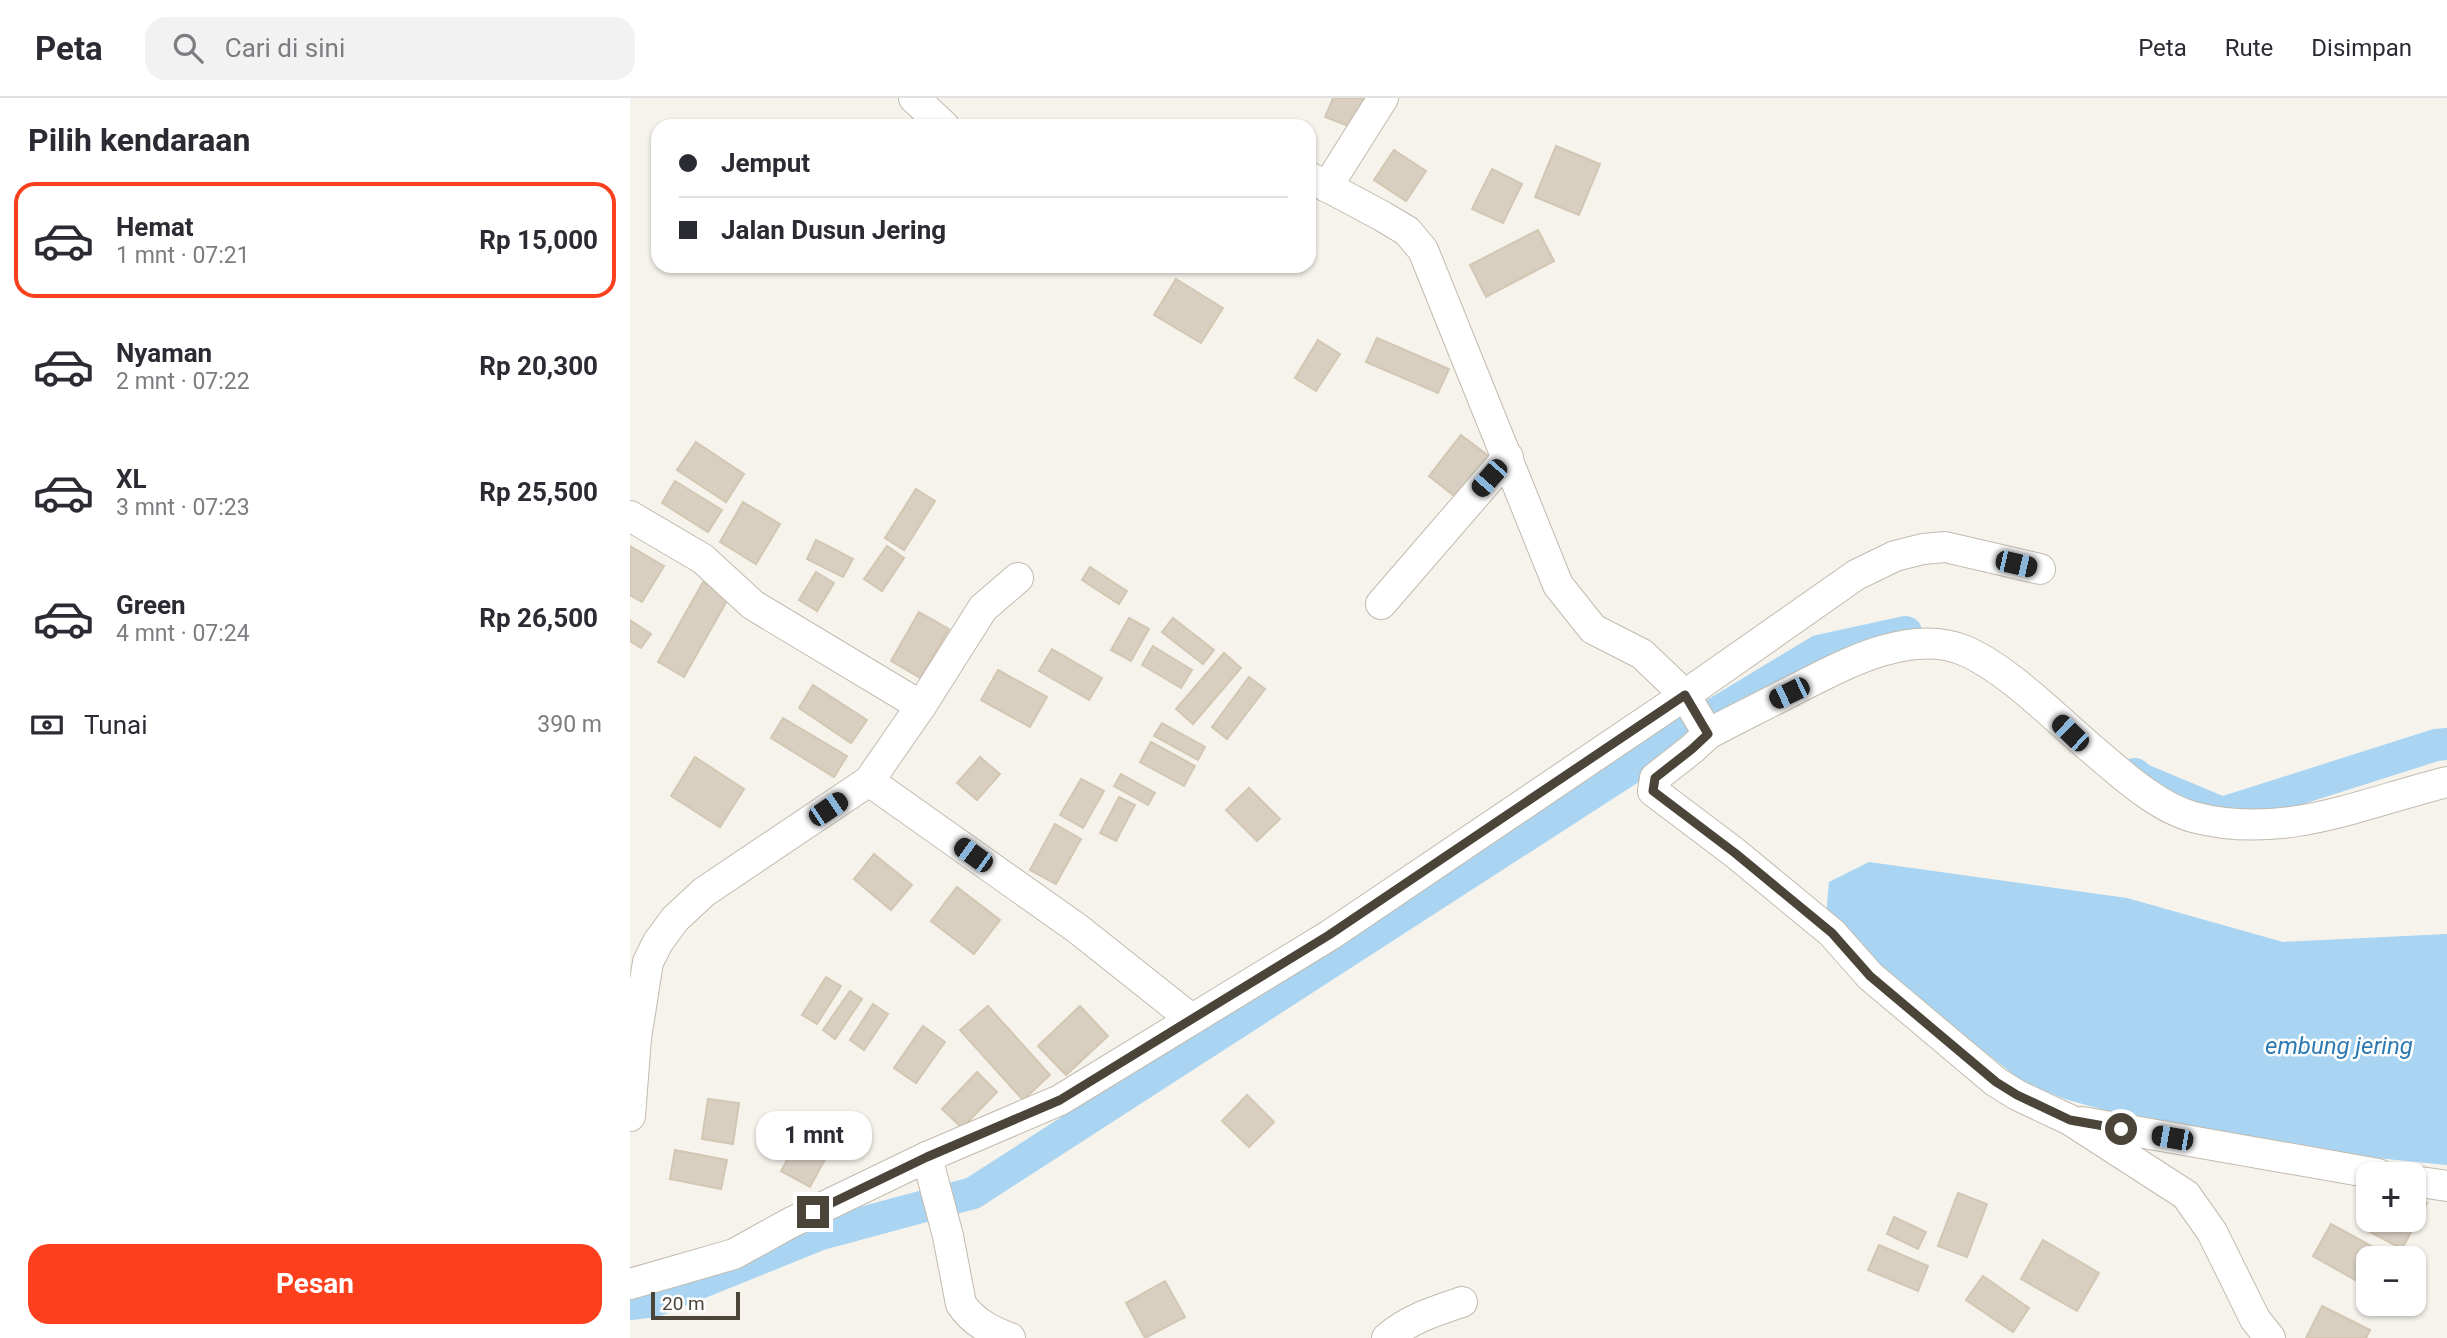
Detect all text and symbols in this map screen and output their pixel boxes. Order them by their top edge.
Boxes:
search box [145,17,635,80]
text: Peta [35,29,103,68]
icon: search [169,29,207,67]
text: Cari di sini [225,33,345,63]
text: Peta [2138,34,2187,62]
text: Rute [2225,34,2273,62]
text: Disimpan [2311,34,2412,62]
text: Pilih kendaraan [28,121,250,159]
text: Jemput [721,148,810,178]
icon: car [32,209,95,272]
text: Hemat [116,212,194,242]
text: Jalan Dusun Jering [721,215,946,245]
text: Rp 15,000 [479,225,598,255]
text: 1 mnt · 07:21 [116,242,250,269]
icon: car [32,335,95,398]
text: Nyaman [116,338,212,368]
text: Rp 20,300 [479,351,598,381]
text: 2 mnt · 07:22 [116,368,250,395]
car [1468,455,1511,501]
icon: car [32,461,95,524]
text: XL [116,464,147,494]
text: Rp 25,500 [479,477,598,507]
text: 3 mnt · 07:23 [116,494,250,521]
car [1994,549,2039,579]
icon: car [32,587,95,650]
text: Green [116,590,186,620]
text: Rp 26,500 [479,603,598,633]
text: 4 mnt · 07:24 [116,620,250,647]
car [1766,674,1813,712]
icon: cash [28,706,66,744]
text: Tunai [84,710,147,740]
text: 390 m [537,711,602,738]
car [2048,711,2093,755]
car [805,789,852,829]
car [950,834,997,876]
water label: embung jering [2265,1032,2413,1060]
callout: 1 mnt [755,1110,871,1160]
route start [2105,1113,2137,1145]
text: 1 mnt [784,1122,844,1149]
car [2150,1124,2195,1152]
map controls [2356,1162,2426,1316]
button: + [2356,1162,2426,1232]
route end [797,1196,829,1228]
button: Pesan [28,1244,602,1324]
button: − [2356,1246,2426,1316]
scale bar [651,1289,740,1321]
text: 20 m [662,1292,705,1315]

